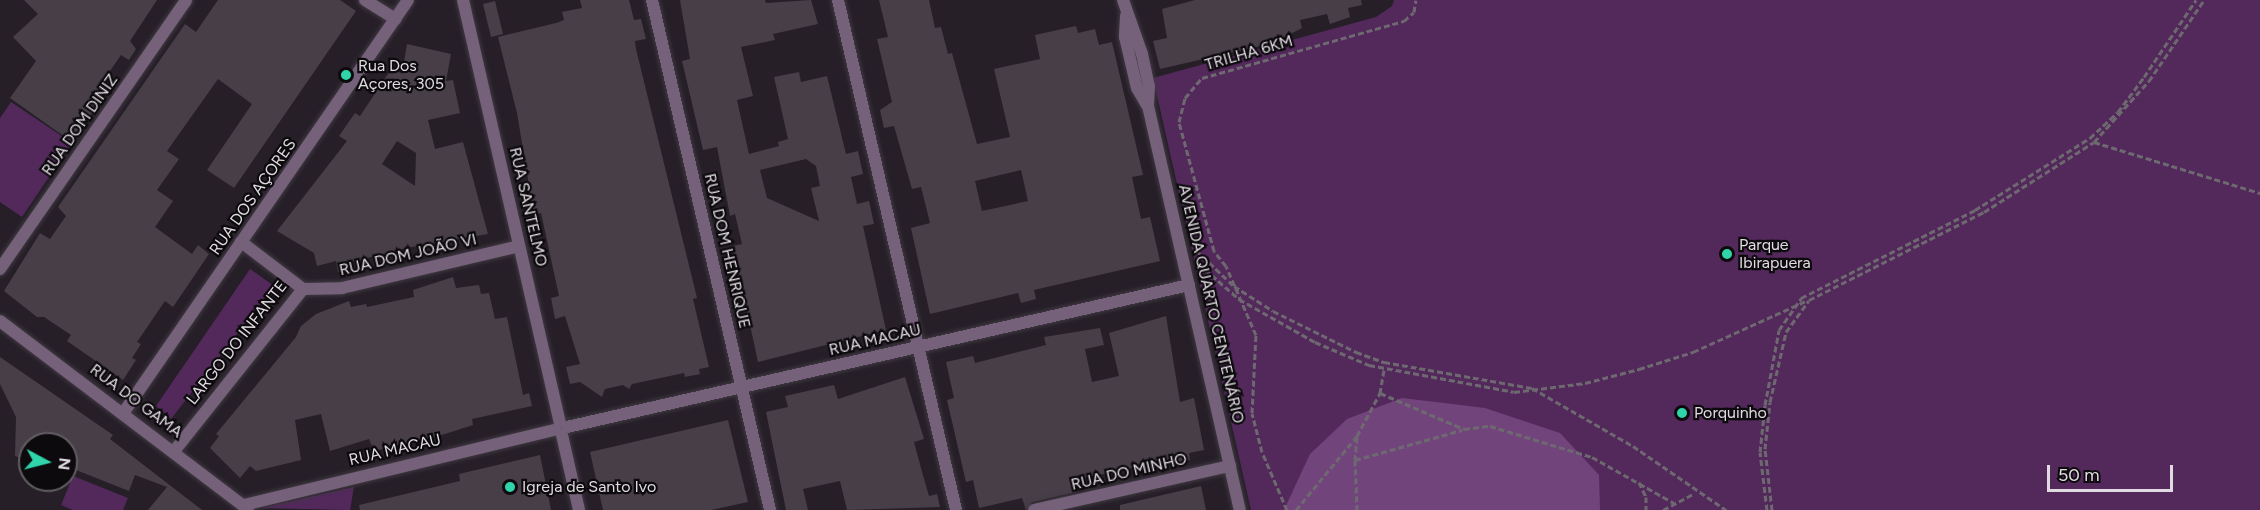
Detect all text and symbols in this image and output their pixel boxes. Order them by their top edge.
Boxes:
street label: TRILHA 6KM [1203,31,1295,75]
place label: Rua Dos Açores, 305 [358,56,444,94]
marker: Rua Dos Açores, 305 [339,68,353,82]
street label: RUA DOM DINIZ [38,71,122,179]
street label: RUA DOS AÇORES [206,135,300,259]
street label: RUA SANTELMO [505,146,551,268]
street label: RUA DOM HENRIQUE [700,172,754,330]
street label: AVENIDA QUARTO CENTENÁRIO [1174,183,1248,425]
street label: RUA DOM JOÃO VI [337,230,479,280]
place label: Parque Ibirapuera [1739,235,1811,273]
marker: Parque Ibirapuera [1720,247,1734,261]
street label: LARGO DO INFANTE [183,277,291,409]
street label: RUA MACAU [827,320,923,360]
street label: RUA DO GAMA [86,360,186,442]
place label: Porquinho [1694,403,1767,423]
marker: Porquinho [1675,406,1689,420]
street label: RUA MACAU [347,430,443,470]
north arrow [18,432,78,492]
street label: RUA DO MINHO [1069,449,1189,495]
scale bar [2050,453,2176,491]
text: N [54,457,75,471]
text: 50 m [2058,464,2100,486]
place label: Igreja de Santo Ivo [522,477,656,497]
marker: Igreja de Santo Ivo [503,480,517,494]

